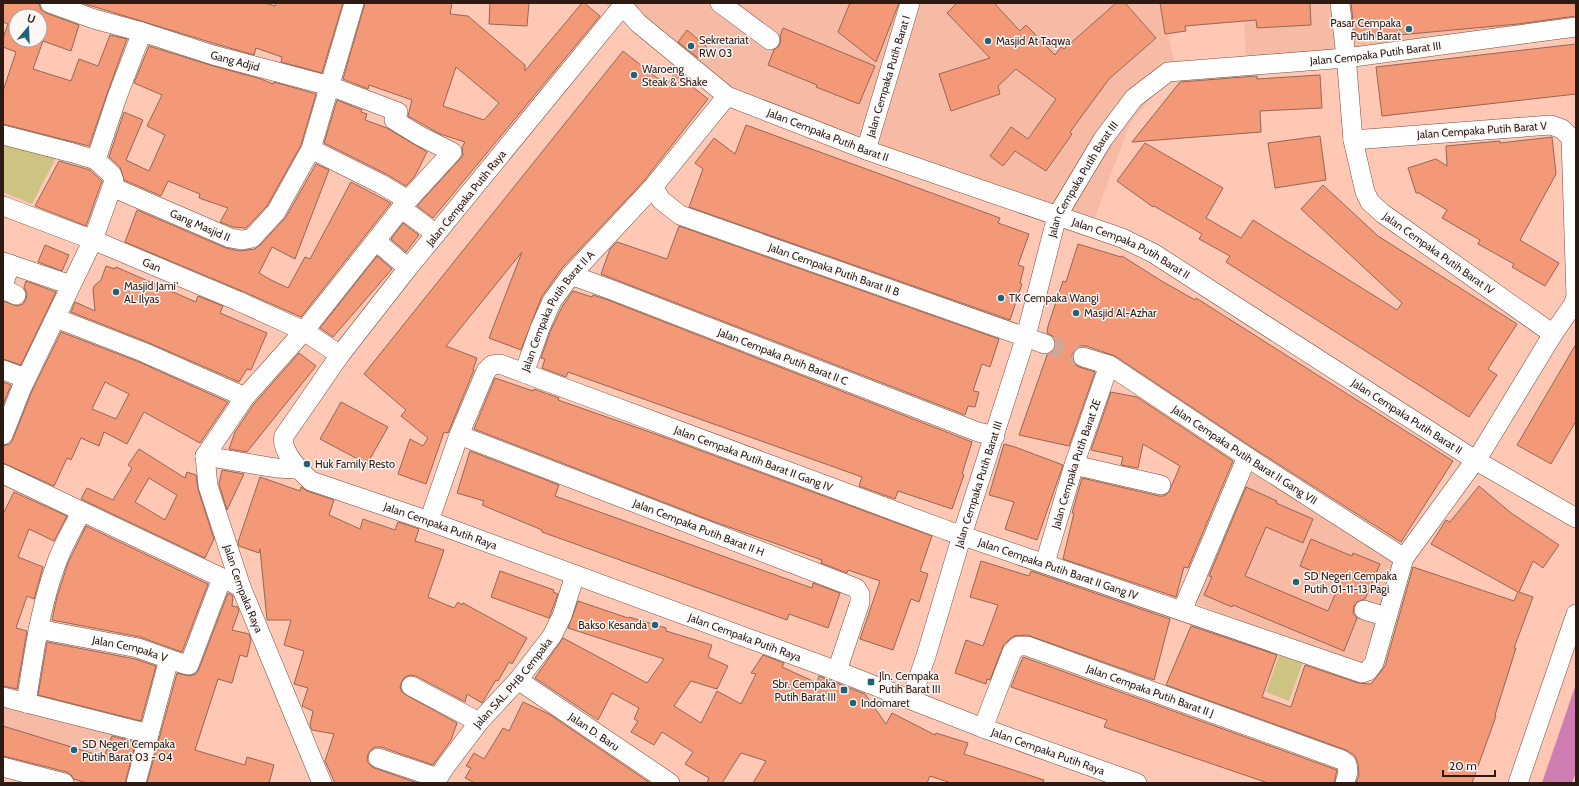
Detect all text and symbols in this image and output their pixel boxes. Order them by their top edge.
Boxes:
north arrow [8,8,48,48]
text: U [25,11,37,26]
street label: Jalan Cempaka Putih Barat I [863,14,913,140]
place label: Pasar Cempaka Putih Barat [1330,16,1402,43]
marker: Pasar Cempaka Putih Barat [1404,24,1414,34]
place label: Sekretariat RW 03 [699,33,749,60]
place label: Masjid At Taqwa [996,34,1071,48]
marker: Masjid At Taqwa [983,36,993,46]
street label: Jalan Cempaka Putih Barat III [1308,38,1442,68]
marker: Sekretariat RW 03 [686,41,696,51]
street label: Gang Adjid [209,48,261,74]
place label: Waroeng Steak & Shake [642,62,708,89]
marker: Waroeng Steak & Shake [629,70,639,80]
street label: Jalan Cempaka Putih Barat II [764,105,891,164]
street label: Jalan Cempaka Putih Barat III [1045,118,1121,240]
street label: Jalan Cempaka Putih Barat V [1416,118,1548,142]
street label: Jalan Cempaka Putih Raya [422,147,509,250]
street label: Gang Masjid II [168,206,232,244]
street label: Jalan Cempaka Putih Barat IV [1380,208,1497,298]
street label: Jalan Cempaka Putih Barat II [1069,214,1193,282]
street label: Jalan Cempaka Putih Barat II B [766,240,902,299]
street label: Jalan Cempaka Putih Barat II A [518,247,597,374]
street label: Gan [140,255,163,275]
place label: Masjid Jami' AL Ilyas [124,279,178,306]
marker: Masjid Jami' AL Ilyas [111,287,121,297]
place label: TK Cempaka Wangi [1009,291,1099,305]
marker: TK Cempaka Wangi [996,293,1006,303]
place label: Masjid Al-Azhar [1084,306,1157,320]
marker: Masjid Al-Azhar [1071,308,1081,318]
street label: Jalan Cempaka Putih Barat II C [715,324,850,388]
street label: Jalan Cempaka Putih Barat II [1348,375,1465,457]
street label: Jalan Cempaka Putih Barat 2E [1048,397,1104,531]
street label: Jalan Cempaka Putih Barat II Gang VII [1169,402,1320,507]
street label: Jalan Cempaka Putih Barat III [951,419,1005,550]
street label: Jalan Cempaka Putih Barat II Gang IV [671,422,835,494]
place label: Huk Family Resto [315,457,395,471]
marker: Huk Family Resto [302,459,312,469]
street label: Jalan Cempaka Putih Barat II H [630,495,766,559]
street label: Jalan Cempaka Putih Raya [381,499,500,553]
street label: Jalan Cempaka Putih Barat II Gang IV [976,534,1140,603]
street label: Jalan Cempaka Raya [220,542,266,635]
place label: SD Negeri Cempaka Putih 01-11-13 Pagi [1304,569,1398,596]
marker: SD Negeri Cempaka Putih 01-11-13 Pagi [1291,577,1301,587]
street label: Jalan Cempaka Putih Raya [685,610,804,665]
place label: Bakso Kesanda [578,618,648,632]
marker: Bakso Kesanda [650,620,660,630]
street label: Jalan Cempaka V [90,632,170,665]
street label: Jalan SAL. PHB Cempaka [469,634,556,731]
street label: Jalan Cempaka Putih Barat II J [1084,661,1216,720]
place label: Jln. Cempaka Putih Barat III [878,669,940,696]
place label: Sbr. Cempaka Putih Barat III [772,677,837,704]
marker: Jln. Cempaka Putih Barat III [866,677,876,687]
marker: Sbr. Cempaka Putih Barat III [839,685,849,695]
place label: Indomaret [861,696,910,710]
marker: Indomaret [848,698,858,708]
street label: Jalan D. Baru [565,709,622,754]
street label: Jalan Cempaka Putih Raya [989,724,1107,778]
place label: SD Negeri Cempaka Putih Barat 03 - 04 [82,737,176,764]
marker: SD Negeri Cempaka Putih Barat 03 - 04 [69,745,79,755]
scale bar [1443,752,1495,778]
text: 20 m [1449,758,1477,773]

